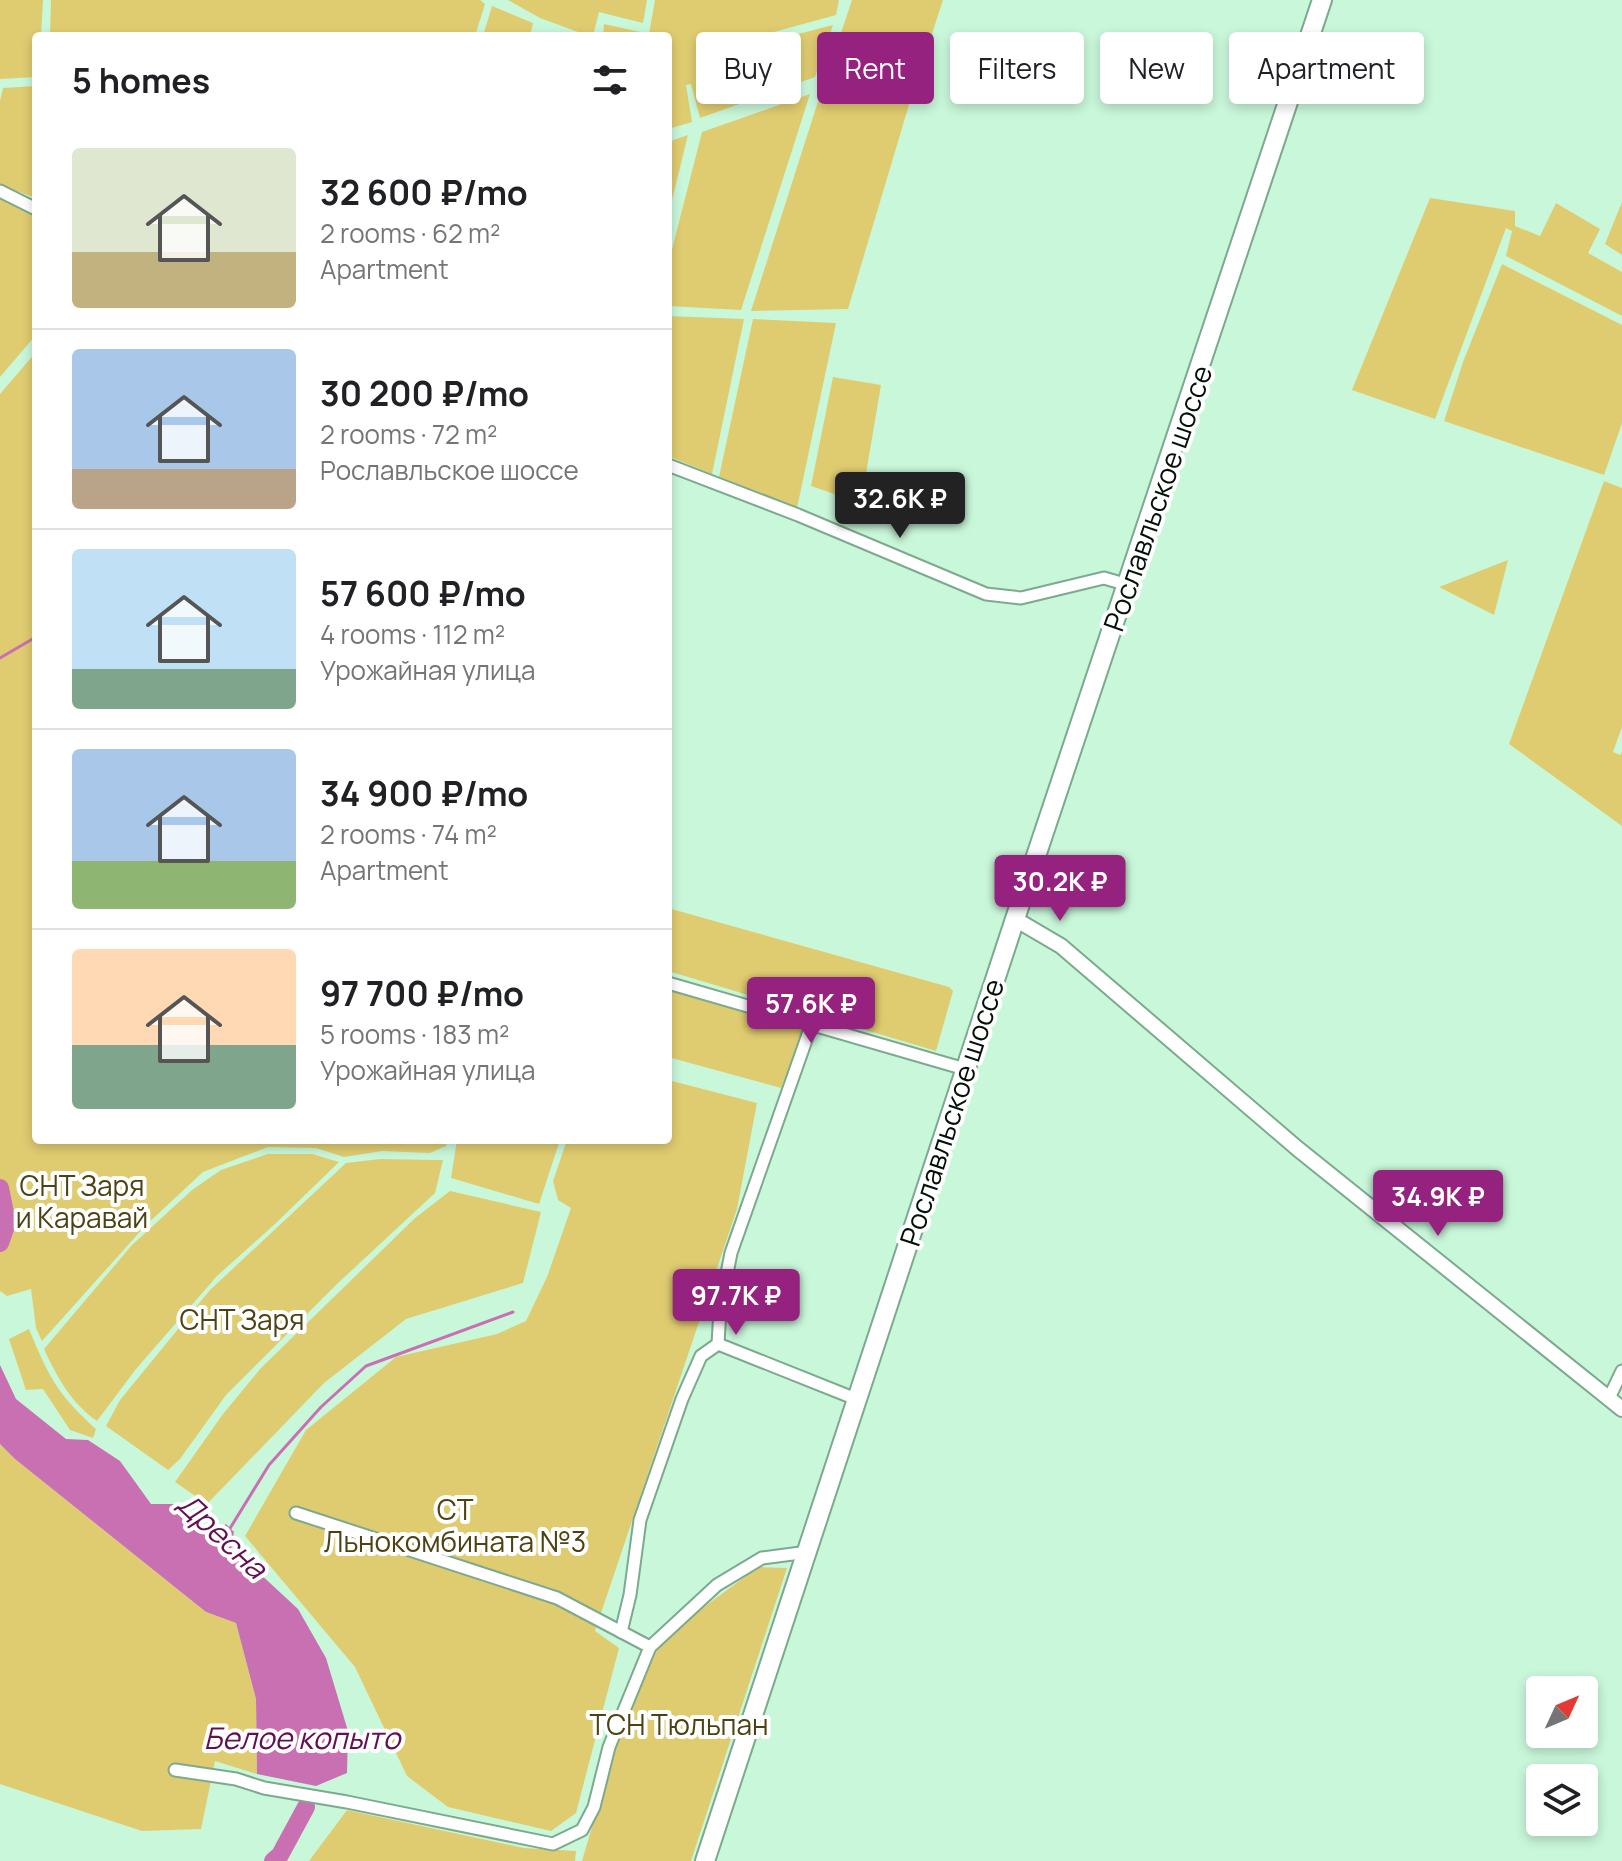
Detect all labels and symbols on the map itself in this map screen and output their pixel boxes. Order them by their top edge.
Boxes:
street label: Рославльское шоссе [1094,360,1220,636]
pin: 32.6K ₽ [826,472,974,540]
pin: 30.2K ₽ [986,855,1134,923]
street label: Рославльское шоссе [890,974,1012,1250]
pin: 57.6K ₽ [737,977,885,1045]
park label: СНТ Заря и Каравай [16,1166,148,1236]
pin: 34.9K ₽ [1364,1170,1512,1238]
pin: 97.7K ₽ [662,1269,810,1337]
park label: СНТ Заря [180,1300,304,1338]
water label: Дресна [169,1483,278,1588]
park label: СТ Льнокомбината №3 [324,1490,586,1560]
north arrow [1526,1676,1598,1748]
park label: ТСН Тюльпан [589,1705,769,1743]
water label: Белое копыто [204,1717,402,1758]

